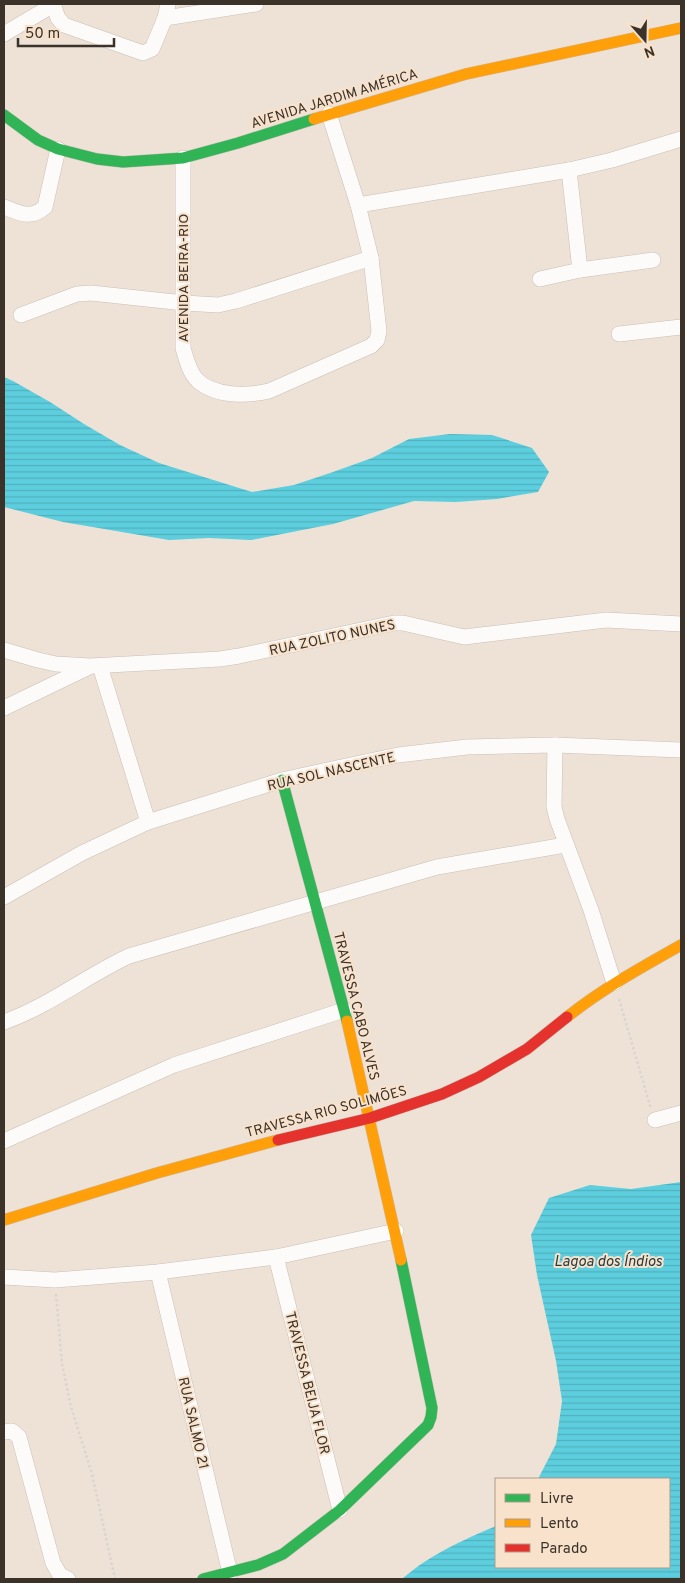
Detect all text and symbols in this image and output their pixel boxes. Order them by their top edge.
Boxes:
scale bar [18,15,114,47]
north arrow [620,15,670,65]
text: 50 m [25,25,60,44]
text: N [641,41,657,61]
street label: AVENIDA JARDIM AMÉRICA [249,65,420,133]
street label: AVENIDA BEIRA-RIO [176,214,193,342]
street label: RUA ZOLITO NUNES [268,617,397,660]
street label: RUA SOL NASCENTE [266,749,397,795]
street label: TRAVESSA CABO ALVES [329,930,382,1082]
street label: TRAVESSA RIO SOLIMÕES [244,1083,409,1142]
water label: Lagoa dos Índios [554,1252,662,1272]
street label: TRAVESSA BEIJA FLOR [281,1310,333,1457]
street label: RUA SALMO 21 [174,1376,211,1471]
legend [495,1478,670,1568]
text: Livre [540,1490,574,1509]
text: Lento [540,1515,579,1534]
text: Parado [540,1540,588,1559]

